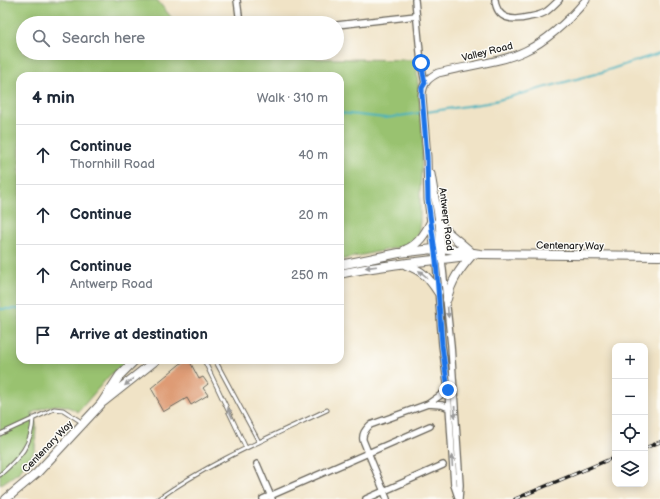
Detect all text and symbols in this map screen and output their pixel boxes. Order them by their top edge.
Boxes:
search box [16,16,344,60]
icon: search [30,27,52,49]
text: Search here [62,29,145,48]
street label: Valley Road [461,40,514,64]
route start [412,54,430,72]
text: 4 min [32,88,75,108]
text: Walk · 310 m [257,90,328,106]
text: Continue [70,137,132,156]
icon: ahead [32,144,54,166]
text: 40 m [298,147,328,163]
text: Thornhill Road [70,156,155,172]
street label: Antwerp Road [436,187,456,252]
icon: ahead [32,204,54,226]
text: Continue [70,205,132,224]
text: 20 m [298,207,328,223]
street label: Centenary Way [536,239,604,253]
text: Continue [70,257,132,276]
icon: ahead [32,264,54,286]
one-way arrow [365,264,377,271]
text: 250 m [291,267,328,283]
one-way arrow [418,269,429,278]
text: Antwerp Road [70,276,153,292]
one-way arrow [444,306,451,318]
icon: arrive [32,324,54,346]
text: Arrive at destination [70,325,208,344]
map controls [612,343,648,487]
button: + [612,343,648,379]
one-way arrow [123,378,134,386]
button: − [612,379,648,415]
route end [439,381,457,399]
one-way arrow [452,406,459,418]
one-way arrow [227,407,233,419]
button: locate [612,415,648,451]
street label: Centenary Way [20,418,76,475]
button: layers [612,451,648,487]
one-way arrow [449,455,456,467]

